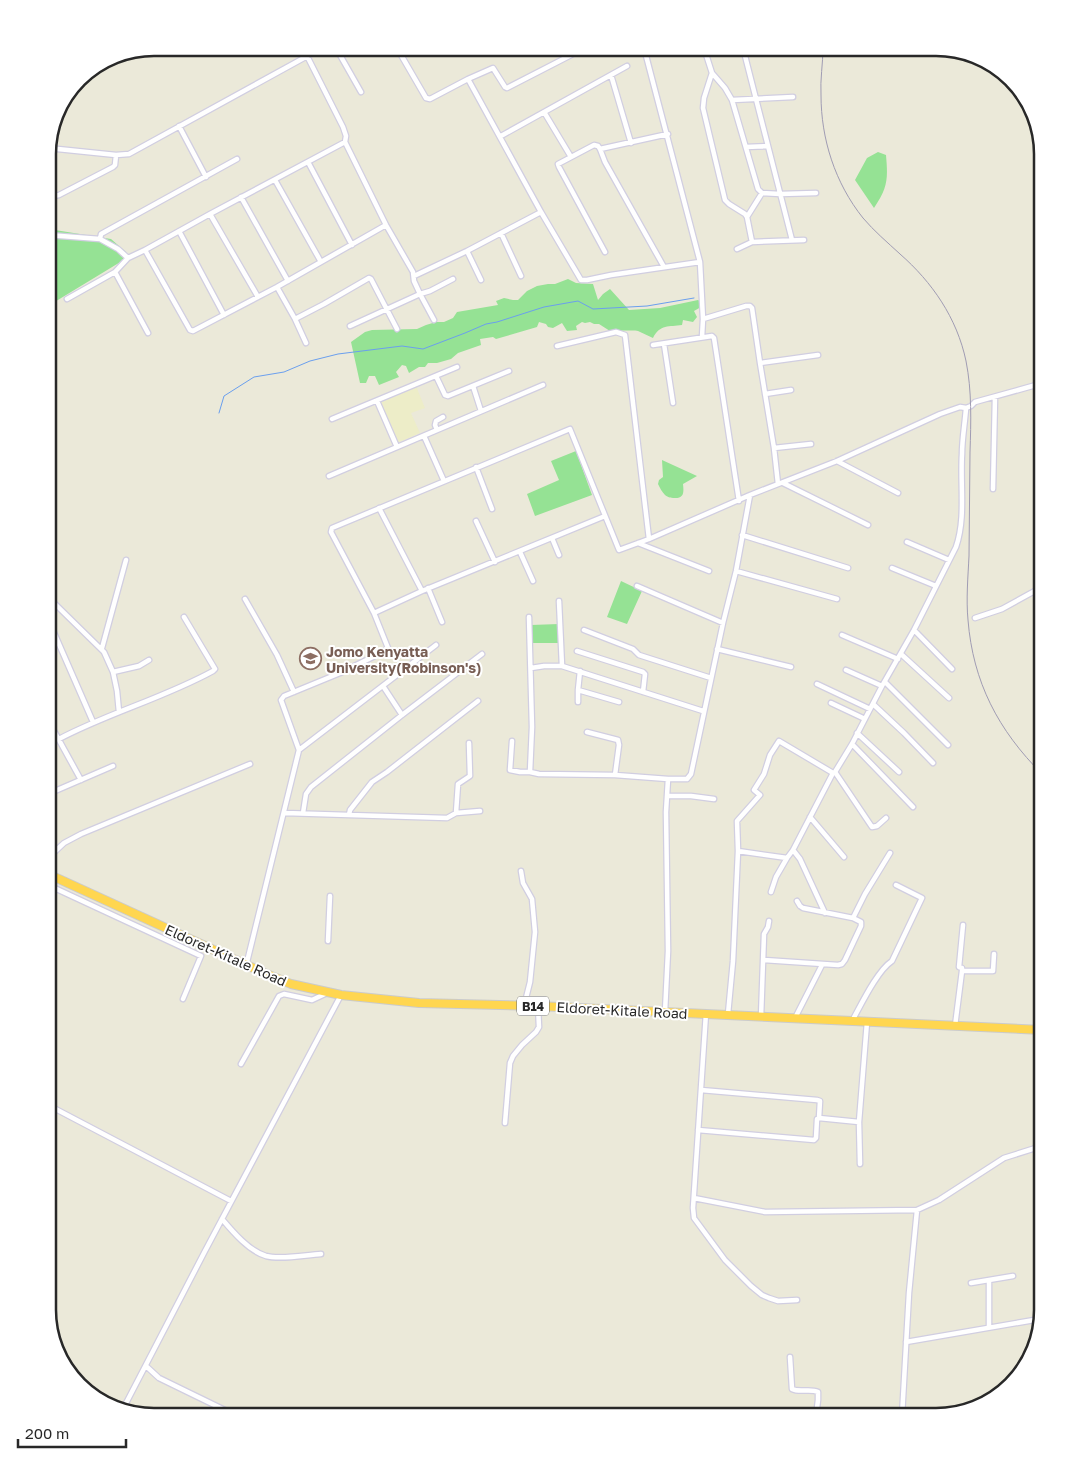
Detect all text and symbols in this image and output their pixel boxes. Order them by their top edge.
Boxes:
place label: Jomo Kenyatta University(Robinson's) [326,643,481,676]
school or university icon: Jomo Kenyatta University(Robinson's) [298,647,322,671]
street label: Eldoret-Kitale Road [163,921,289,989]
road number: B14 [517,996,549,1016]
street label: Eldoret-Kitale Road [556,998,688,1022]
scale bar [18,1416,125,1448]
text: 200 m [25,1424,69,1442]

